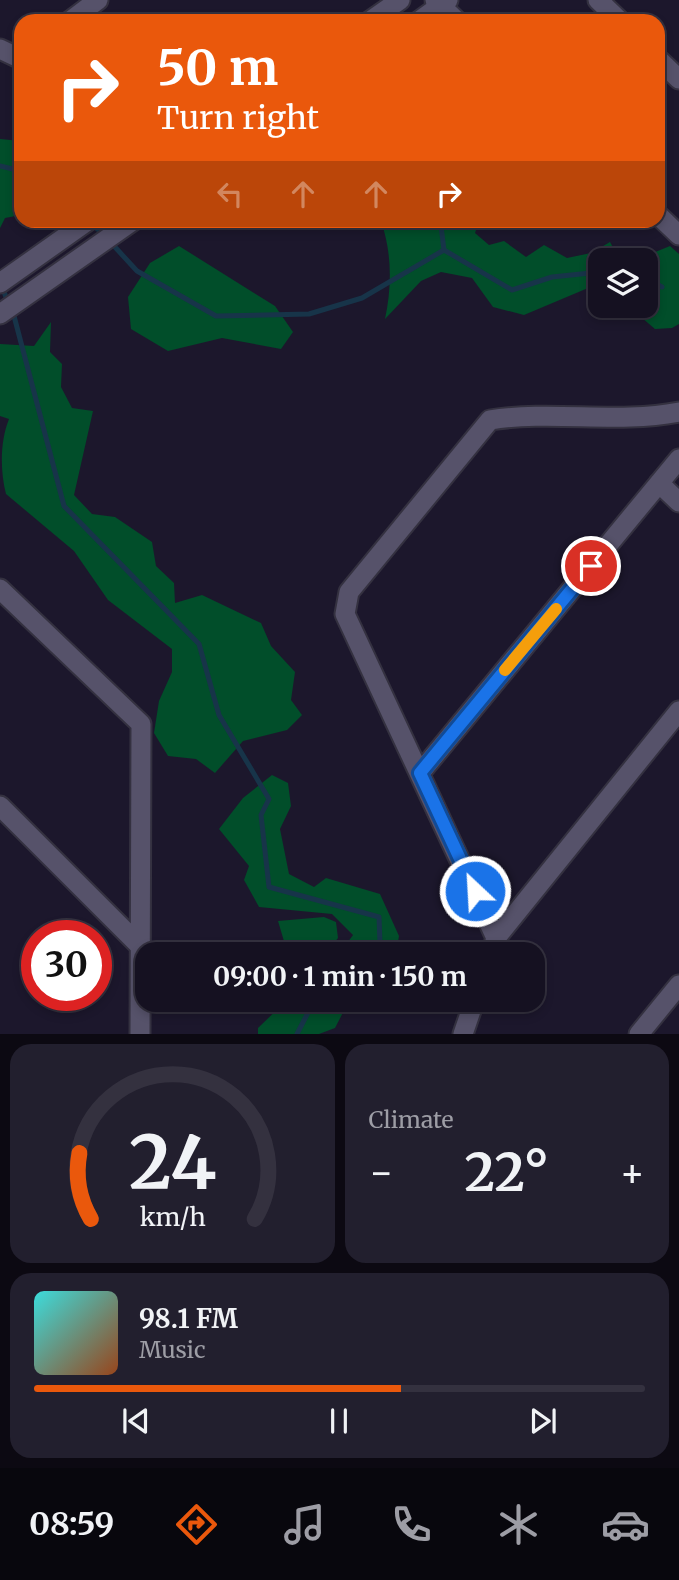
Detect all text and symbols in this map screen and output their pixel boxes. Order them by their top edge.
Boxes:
text: 50 m [157,37,278,98]
icon: right [42,42,133,133]
text: Turn right [157,98,319,138]
icon: left [211,175,249,213]
icon: ahead [284,175,322,213]
icon: ahead [357,175,395,213]
icon: right [430,175,468,213]
map controls [588,248,658,318]
button: layers [588,248,658,318]
pin [561,536,621,596]
icon: arrive [572,547,610,585]
position arrow [438,854,512,928]
speed limit sign: 30 [21,920,112,1011]
text: 09:00 · 1 min · 150 m [213,960,467,993]
text: Climate [369,1105,454,1134]
text: 24 [128,1118,216,1210]
text: 22° [465,1140,549,1205]
text: − [369,1149,394,1196]
text: + [620,1149,645,1196]
text: km/h [139,1201,205,1233]
text: 98.1 FM [139,1302,238,1335]
text: Music [139,1335,206,1364]
icon: previous [117,1402,155,1440]
icon: pause [320,1402,358,1440]
icon: next [524,1402,562,1440]
icon: directions [172,1500,221,1549]
icon: music [280,1500,329,1549]
icon: phone [387,1500,436,1549]
icon: climate [494,1500,543,1549]
icon: car [601,1500,650,1549]
text: 08:59 [29,1504,114,1544]

